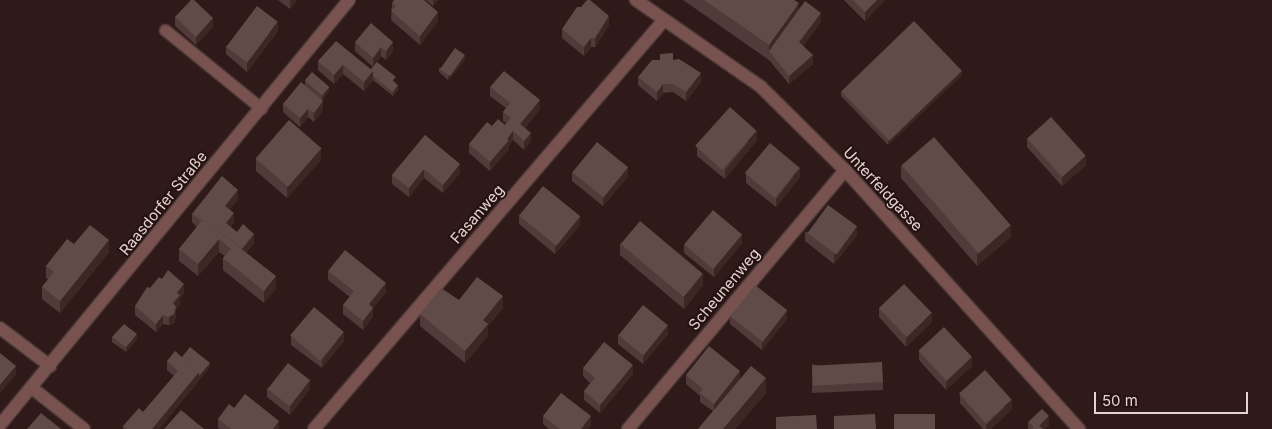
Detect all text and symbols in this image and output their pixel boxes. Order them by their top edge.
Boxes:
street label: Unterfeldgasse [839,143,927,235]
street label: Raasdorfer Straße [116,147,210,259]
street label: Fasanweg [447,181,507,247]
street label: Scheunenweg [685,244,763,334]
scale bar [1097,382,1251,414]
text: 50 m [1102,391,1138,410]

